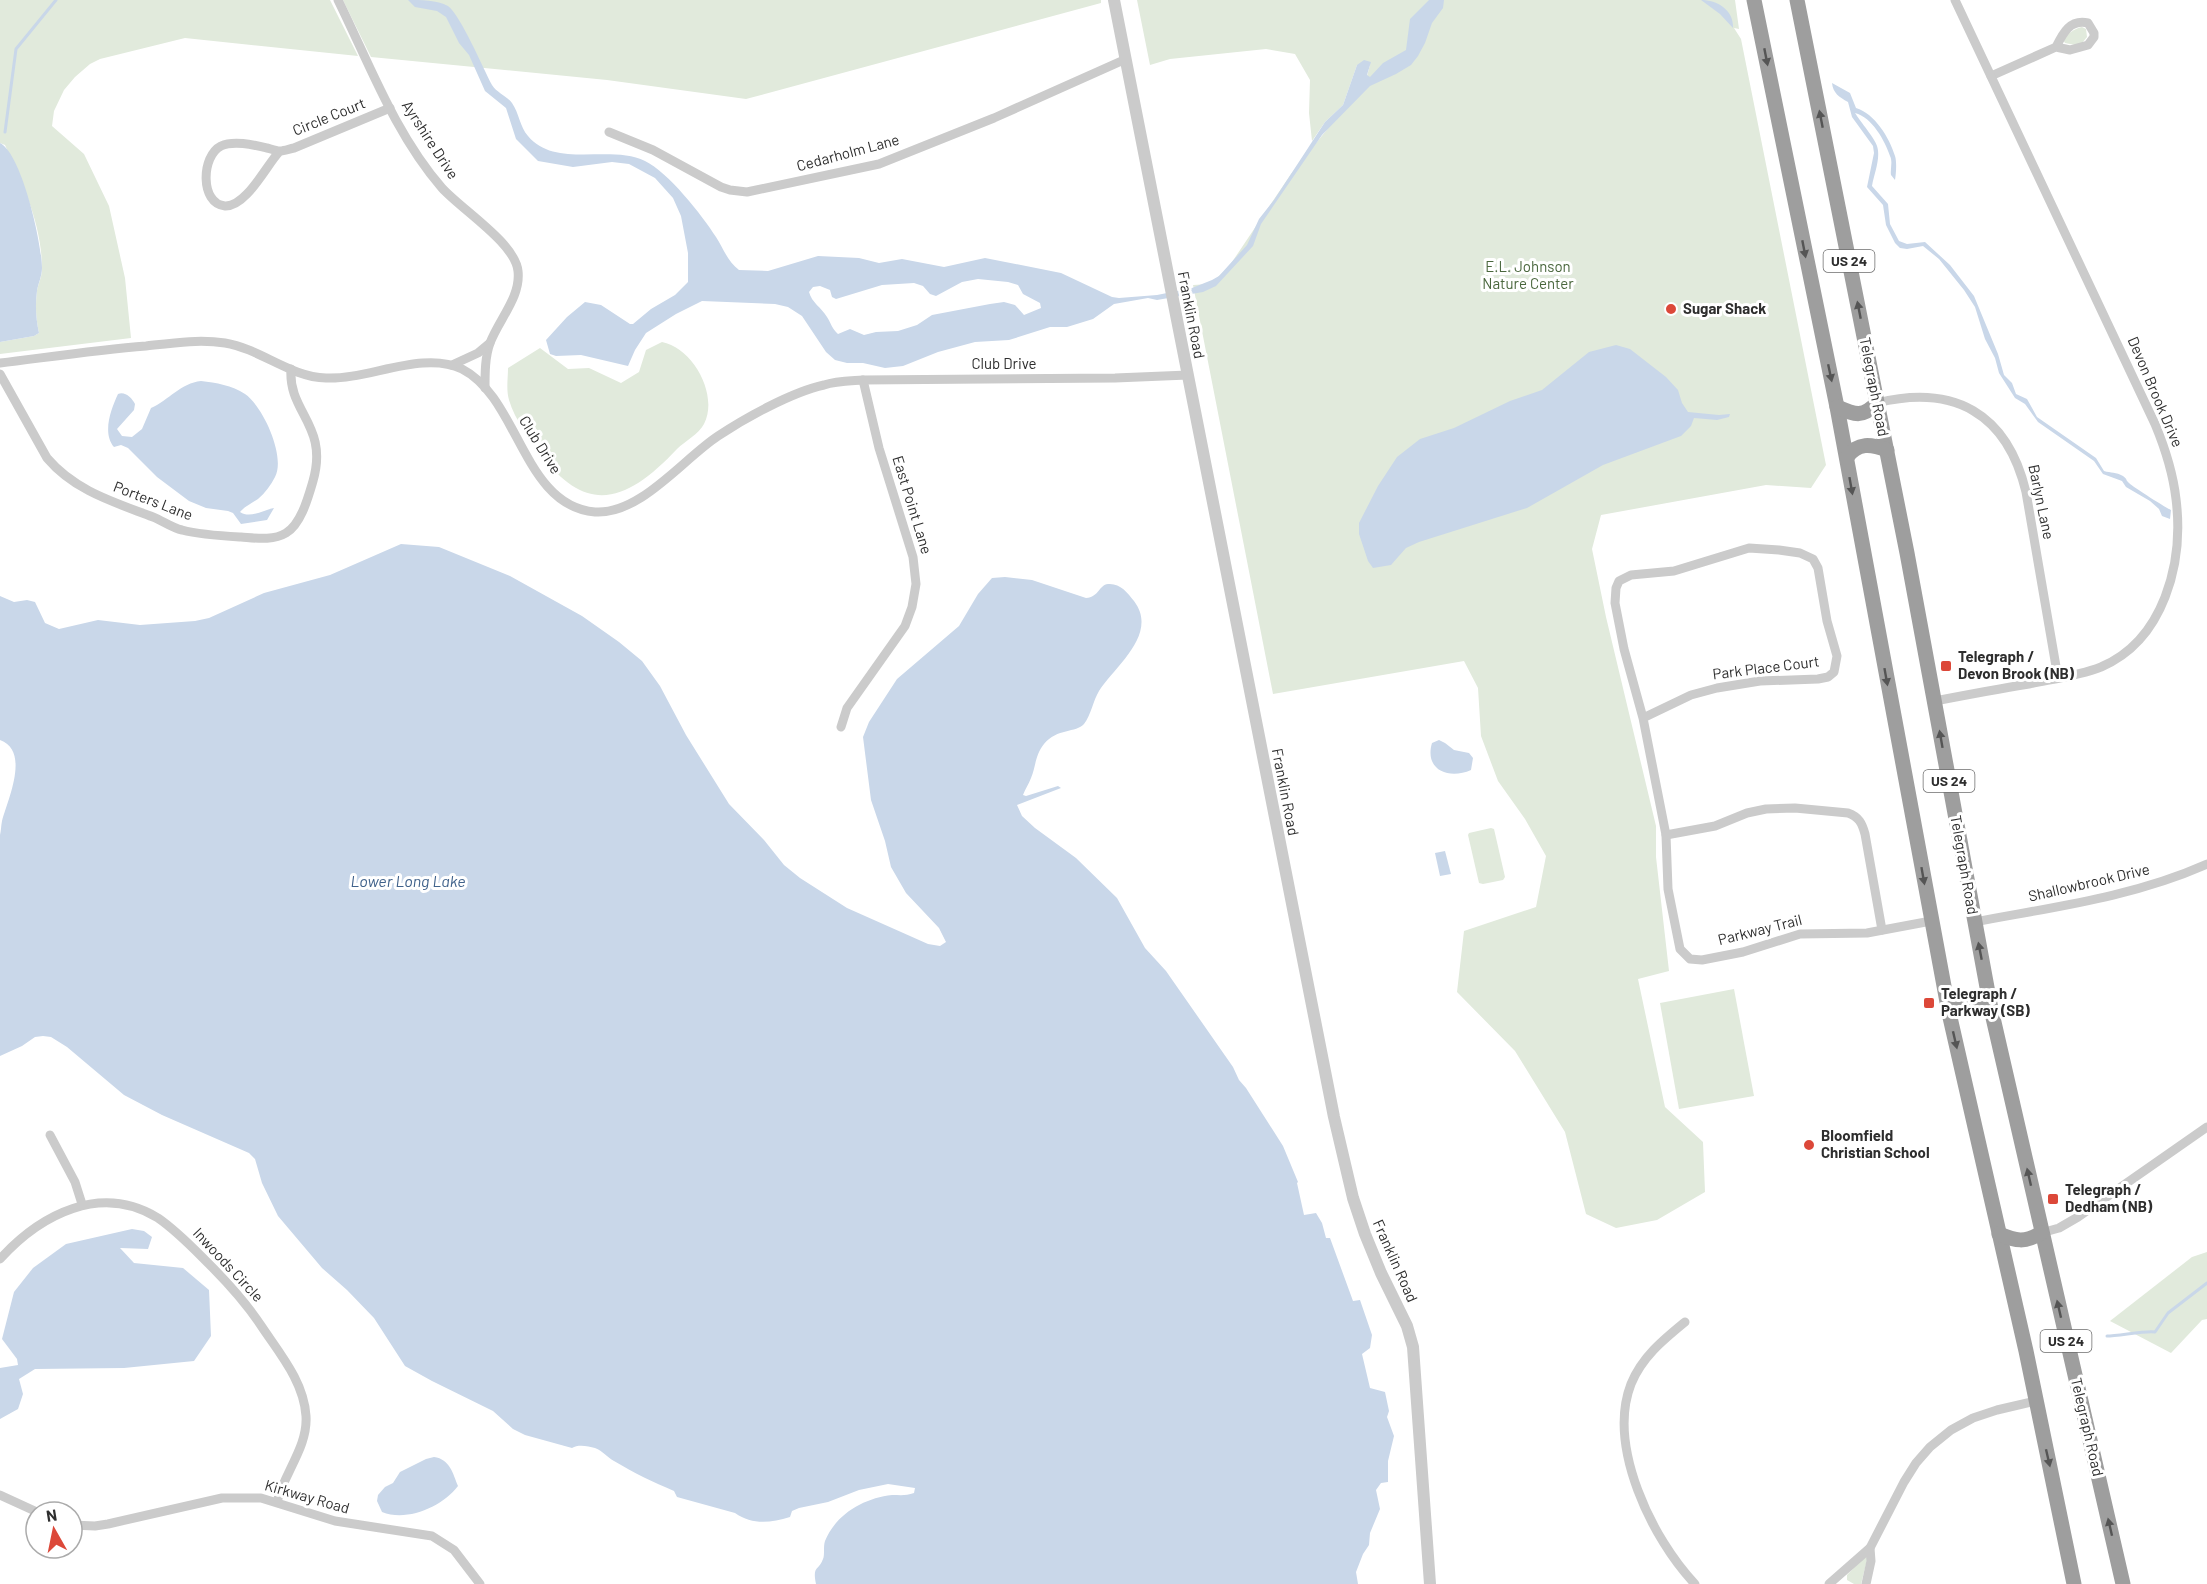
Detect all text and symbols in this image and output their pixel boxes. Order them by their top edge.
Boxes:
one-way arrow [1762,48,1771,67]
street label: Circle Court [290,93,368,139]
street label: Ayrshire Drive [399,97,463,182]
one-way arrow [1816,109,1825,128]
street label: Cedarholm Lane [794,130,901,174]
one-way arrow [1800,239,1809,258]
road number: US 24 [1824,250,1874,272]
park label: E.L. Johnson Nature Center [1482,257,1574,292]
street label: Franklin Road [1175,270,1209,360]
place label: Sugar Shack [1683,299,1766,317]
one-way arrow [1854,300,1863,319]
marker: Sugar Shack [1664,302,1678,316]
street label: Devon Brook Drive [2125,334,2187,450]
street label: Telegraph Road [1857,336,1893,438]
street label: Club Drive [971,354,1037,372]
one-way arrow [1826,364,1835,383]
street label: Club Drive [516,412,566,477]
street label: East Point Lane [889,453,936,556]
street label: Barlyn Lane [2025,463,2059,541]
one-way arrow [1847,476,1856,495]
street label: Porters Lane [111,477,196,523]
place label: Telegraph / Devon Brook (NB) [1958,647,2075,682]
street label: Park Place Court [1711,652,1820,683]
marker: Telegraph / Devon Brook (NB) [1939,659,1953,673]
one-way arrow [1882,668,1891,687]
one-way arrow [1936,729,1945,748]
street label: Franklin Road [1269,747,1303,837]
road number: US 24 [1924,770,1974,792]
street label: Telegraph Road [1947,814,1983,916]
street label: Shallowbrook Drive [2026,859,2151,905]
one-way arrow [1919,866,1928,885]
water label: Lower Long Lake [351,871,466,890]
street label: Parkway Trail [1716,910,1804,948]
one-way arrow [1975,942,1984,961]
place label: Telegraph / Parkway (SB) [1941,984,2031,1019]
marker: Telegraph / Parkway (SB) [1922,996,1936,1010]
one-way arrow [1950,1031,1960,1049]
place label: Bloomfield Christian School [1821,1126,1930,1161]
marker: Bloomfield Christian School [1802,1138,1816,1152]
one-way arrow [2024,1168,2034,1186]
place label: Telegraph / Dedham (NB) [2065,1180,2153,1215]
marker: Telegraph / Dedham (NB) [2046,1192,2060,1206]
street label: Franklin Road [1370,1216,1422,1305]
street label: Inwoods Circle [190,1224,268,1305]
one-way arrow [2054,1300,2064,1318]
road number: US 24 [2040,1330,2092,1352]
street label: Telegraph Road [2068,1376,2108,1478]
one-way arrow [2044,1449,2054,1467]
street label: Kirkway Road [263,1475,352,1517]
north arrow [24,1500,84,1560]
text: N [45,1504,58,1525]
one-way arrow [2105,1517,2114,1536]

